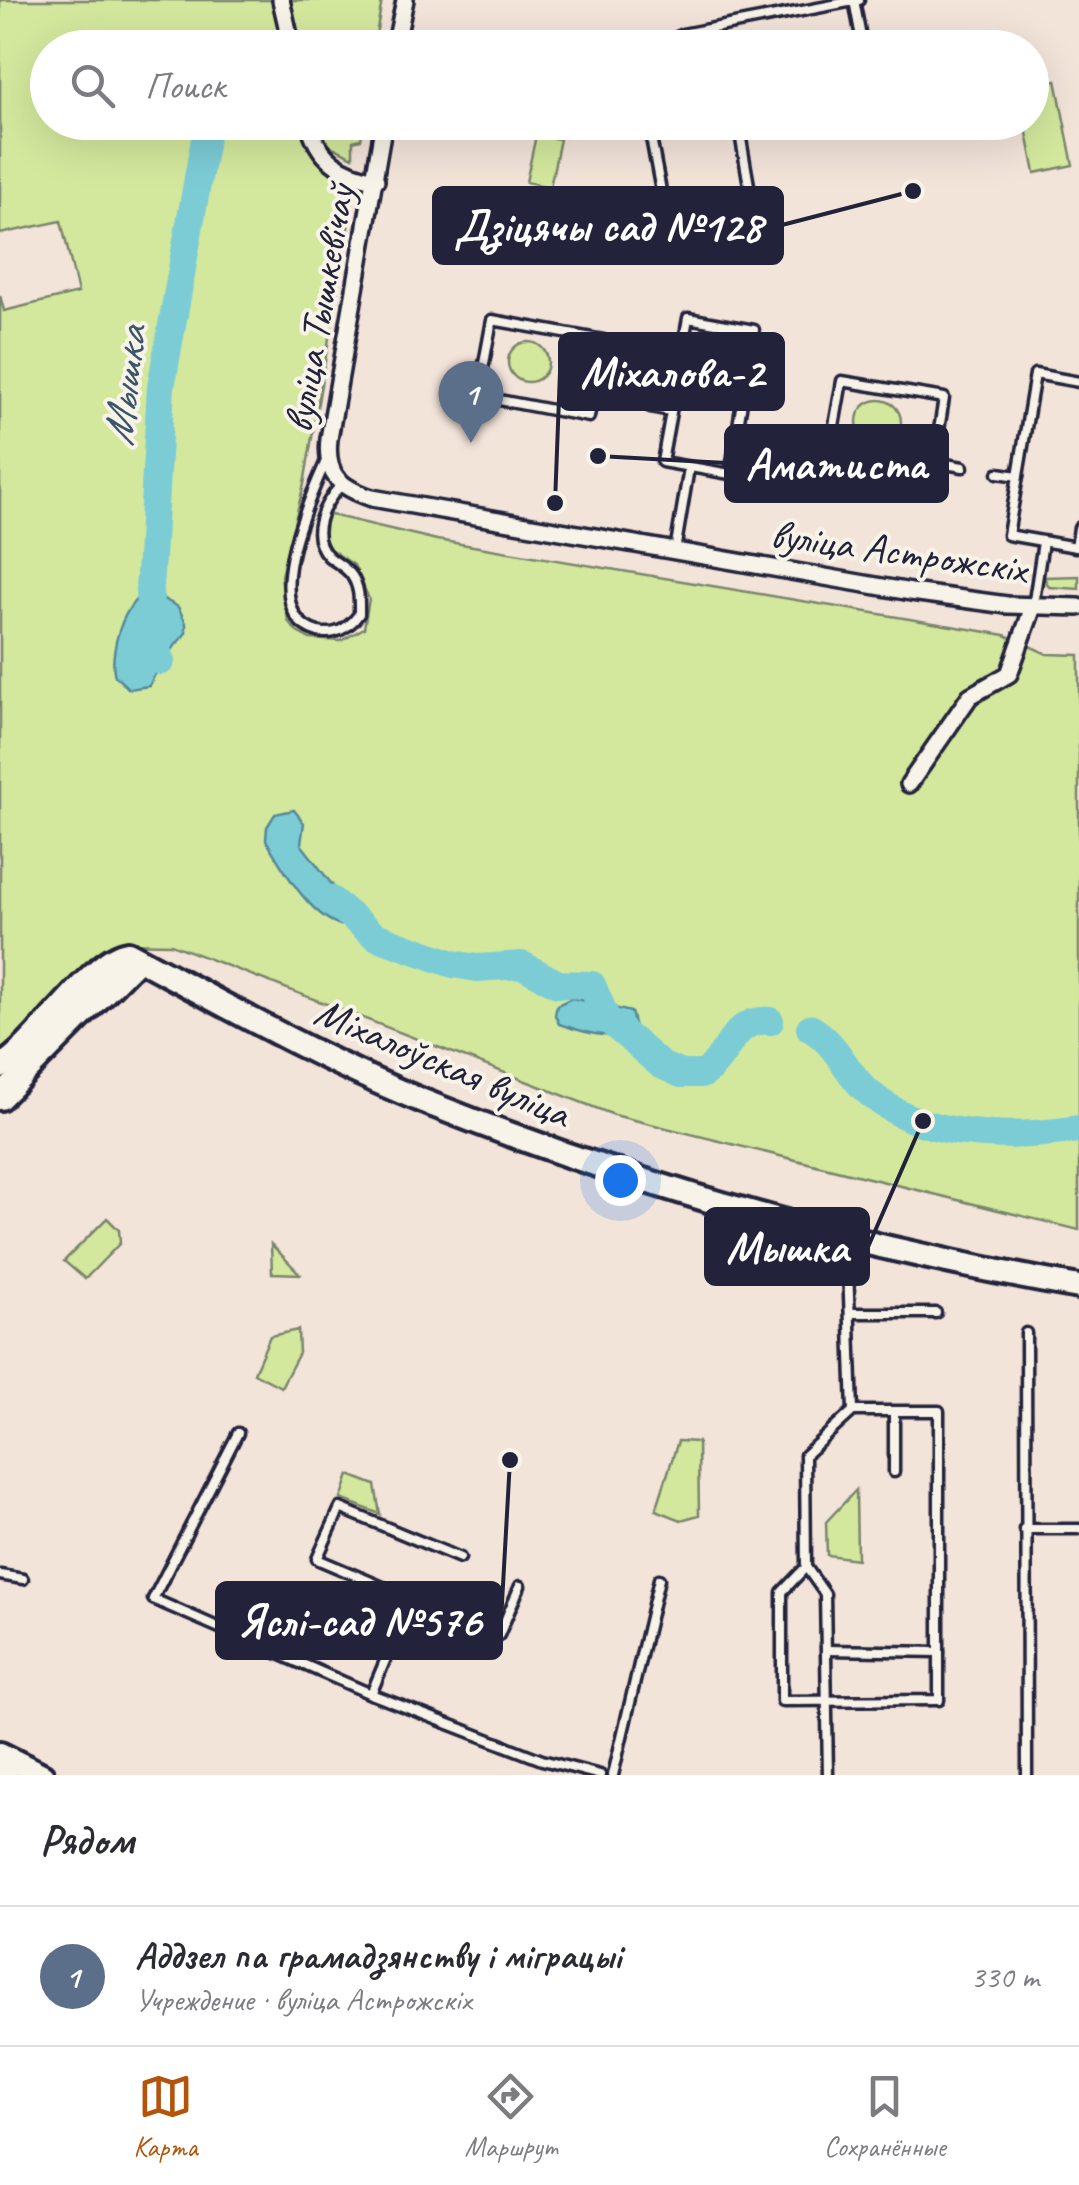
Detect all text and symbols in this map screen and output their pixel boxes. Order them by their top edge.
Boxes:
search box [30,30,1049,140]
icon: search [65,58,120,113]
text: Поиск [145,62,225,109]
street label: вуліца Тышкевічаў [272,177,368,436]
callout: Дзіцячы сад №128 [434,188,782,263]
text: Дзіцячы сад №128 [454,198,767,255]
water label: Мышка [89,319,161,449]
callout: Міхалова-2 [560,334,783,409]
text: Міхалова-2 [580,344,767,401]
pin: 1 [438,360,504,443]
callout: Аматиста [726,426,947,501]
text: Аматиста [745,436,930,493]
street label: вуліца Астрожскіх [767,507,1034,596]
street label: Міхалоўская вуліца [307,985,580,1141]
your location [595,1155,646,1206]
callout: Мышка [706,1209,868,1284]
text: Мышка [726,1219,852,1276]
callout: Яслі-сад №576 [217,1583,501,1658]
text: Яслі-сад №576 [237,1593,484,1650]
text: Рядом [40,1814,134,1867]
text: Аддзел па грамадзянству і міграцыі [135,1932,621,1979]
text: 1 [65,1956,80,1997]
text: 330 m [970,1956,1039,1997]
text: Учреждение · вуліца Астрожскіх [135,1979,471,2020]
tab: Карта [134,2069,198,2164]
tab: Маршрут [465,2069,557,2164]
tab: Сохранённые [824,2069,946,2164]

